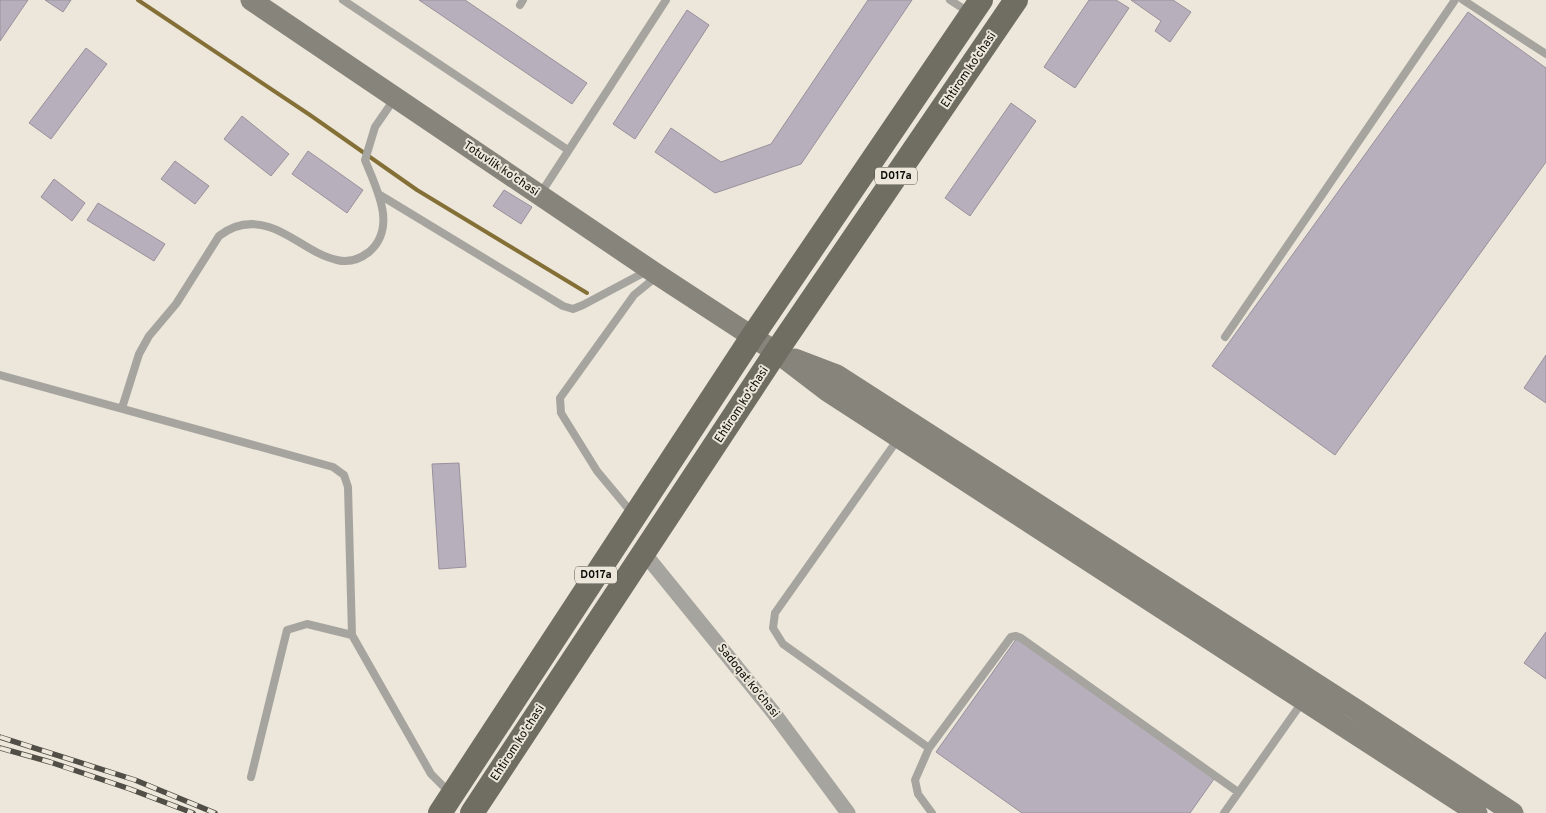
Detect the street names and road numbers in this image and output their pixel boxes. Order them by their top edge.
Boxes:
street label: Ehtirom ko'chasi [938,29,1000,111]
street label: Totuvlik ko'chasi [460,138,542,200]
road number: D017a [875,168,917,185]
street label: Ehtirom ko'chasi [711,364,773,446]
road number: D017a [575,566,617,584]
street label: Sadoqat ko'chasi [713,641,783,721]
street label: Ehtirom ko'chasi [487,702,549,784]

